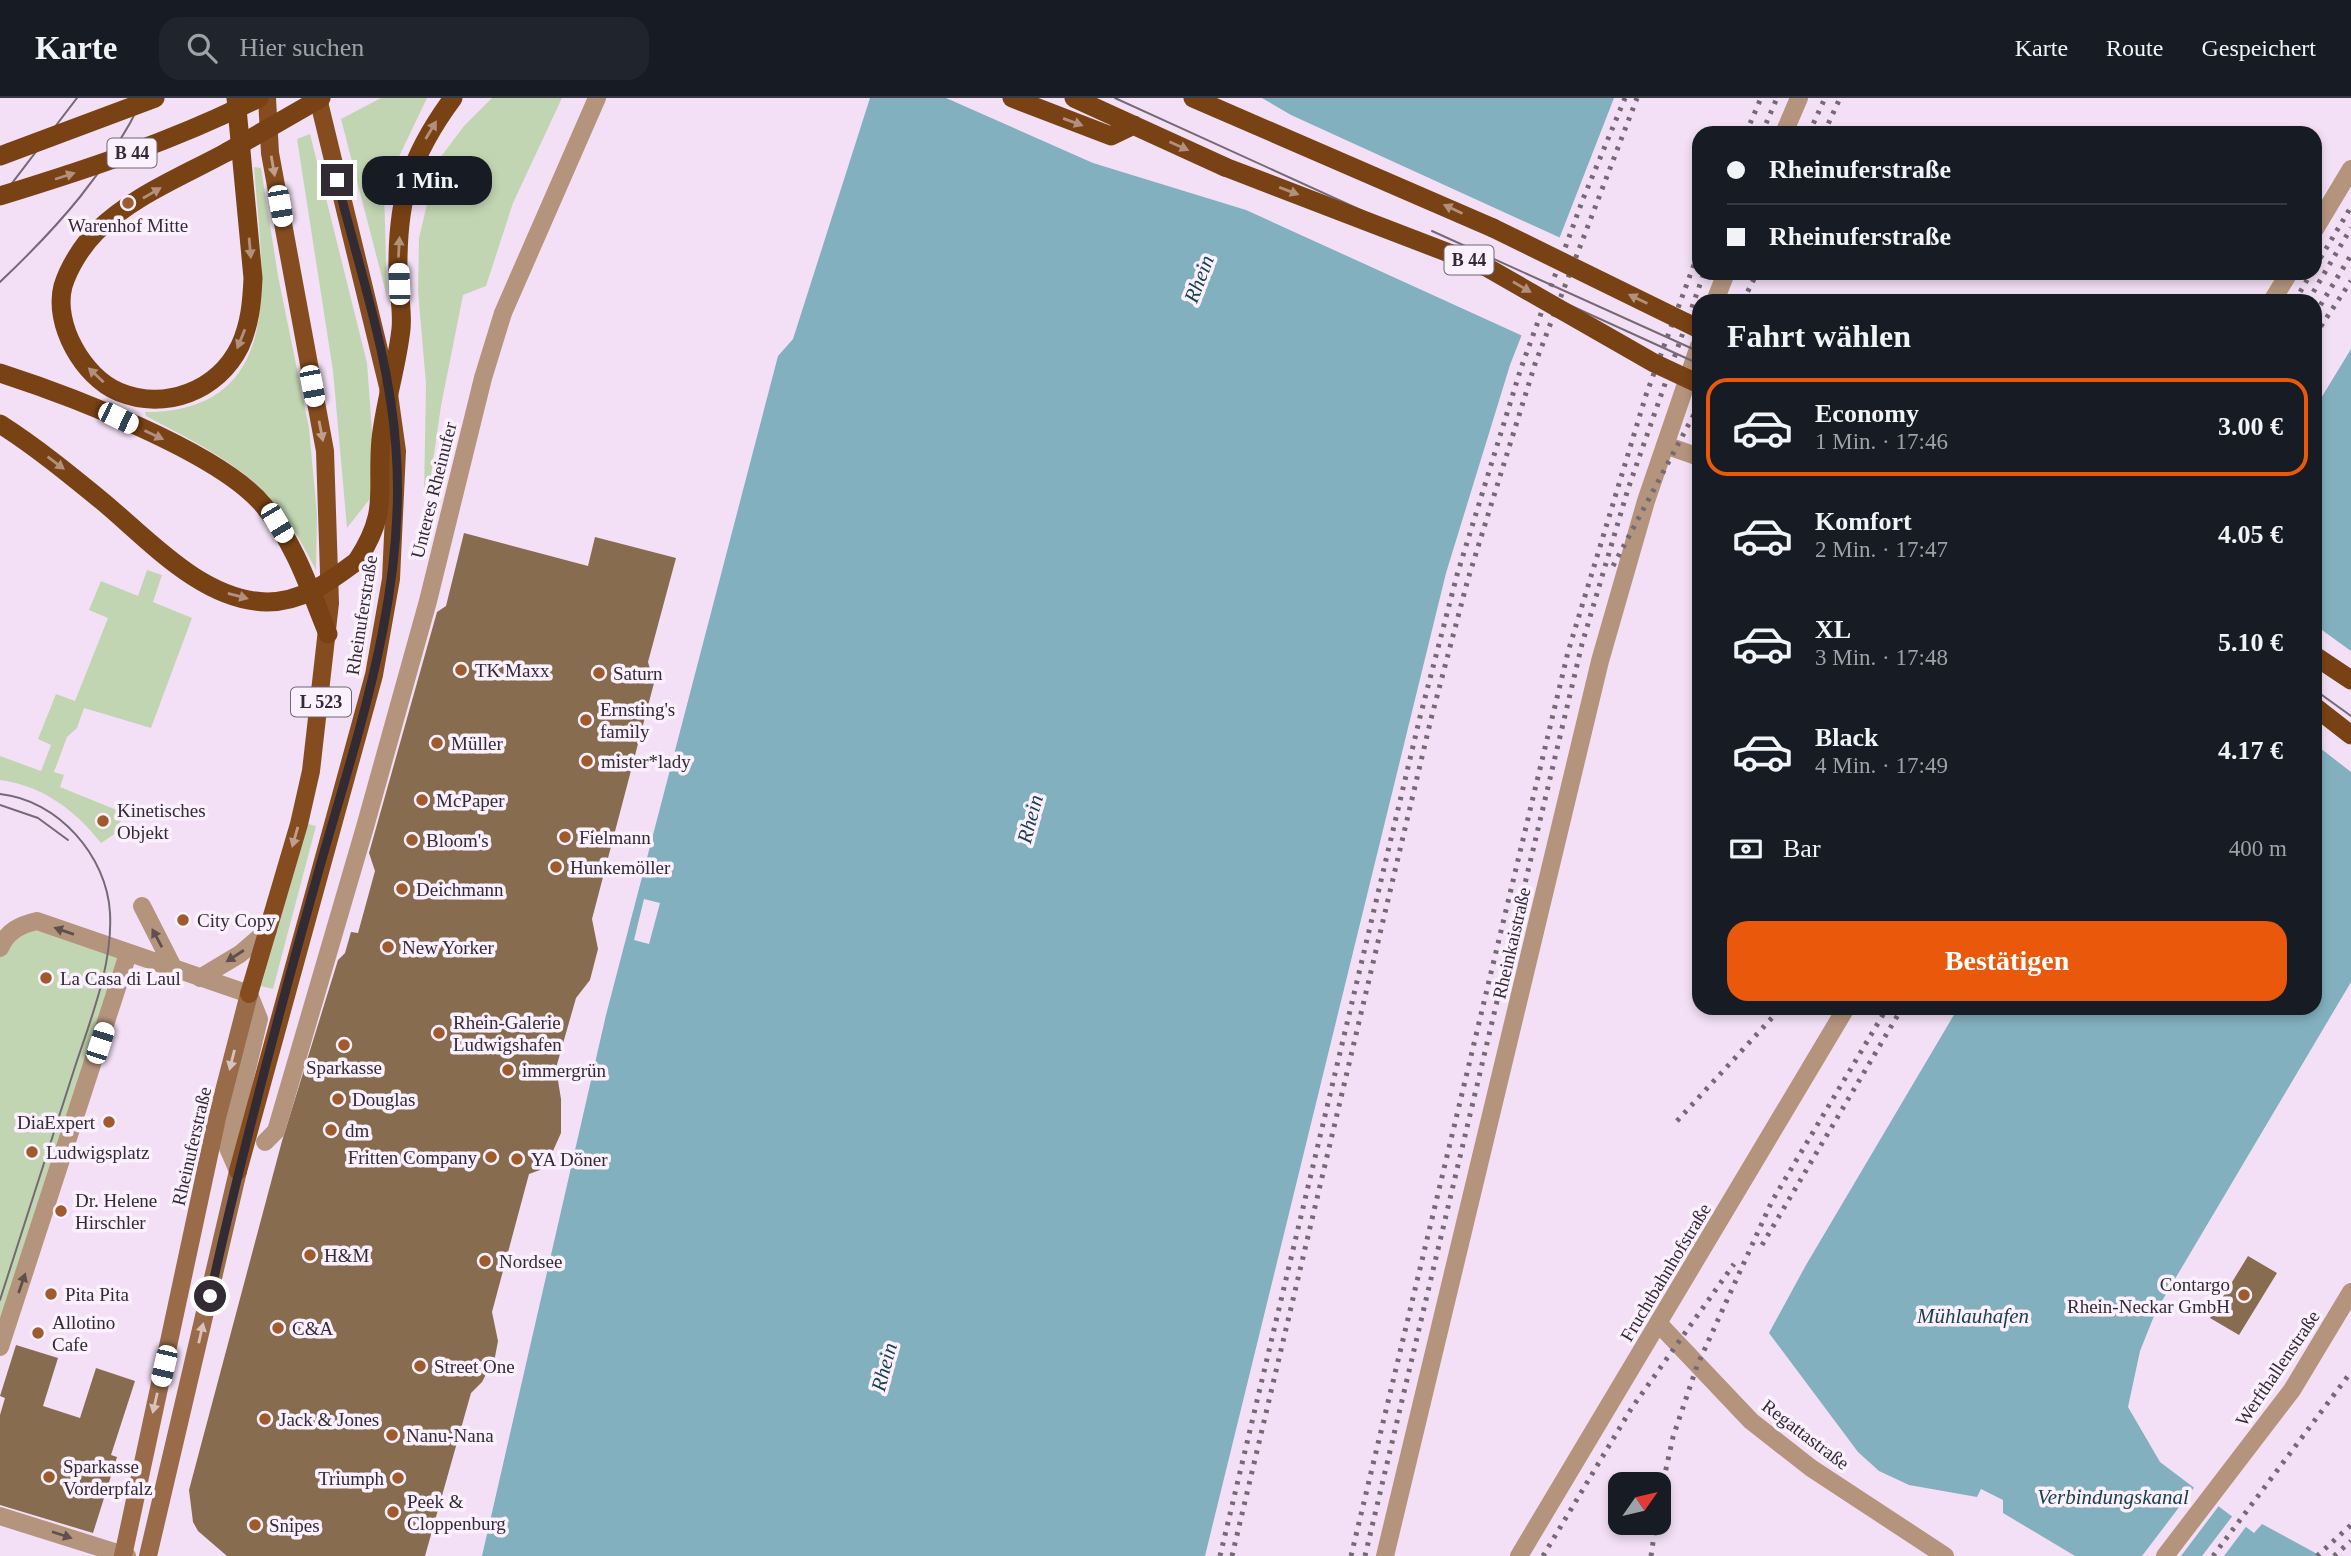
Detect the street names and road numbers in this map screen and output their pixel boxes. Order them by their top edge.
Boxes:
road number: B 44 [108,138,156,168]
road number: B 44 [1444,246,1494,274]
street label: Unteres Rheinufer [406,419,461,560]
street label: Rheinuferstraße [342,554,381,677]
road number: L 523 [291,688,351,716]
street label: Rheinkaistraße [1488,885,1535,1001]
street label: Rheinuferstraße [168,1085,215,1208]
street label: Fruchtbahnhofstraße [1616,1199,1715,1345]
street label: Werfthallenstraße [2231,1307,2324,1430]
street label: Regattastraße [1758,1395,1853,1474]

